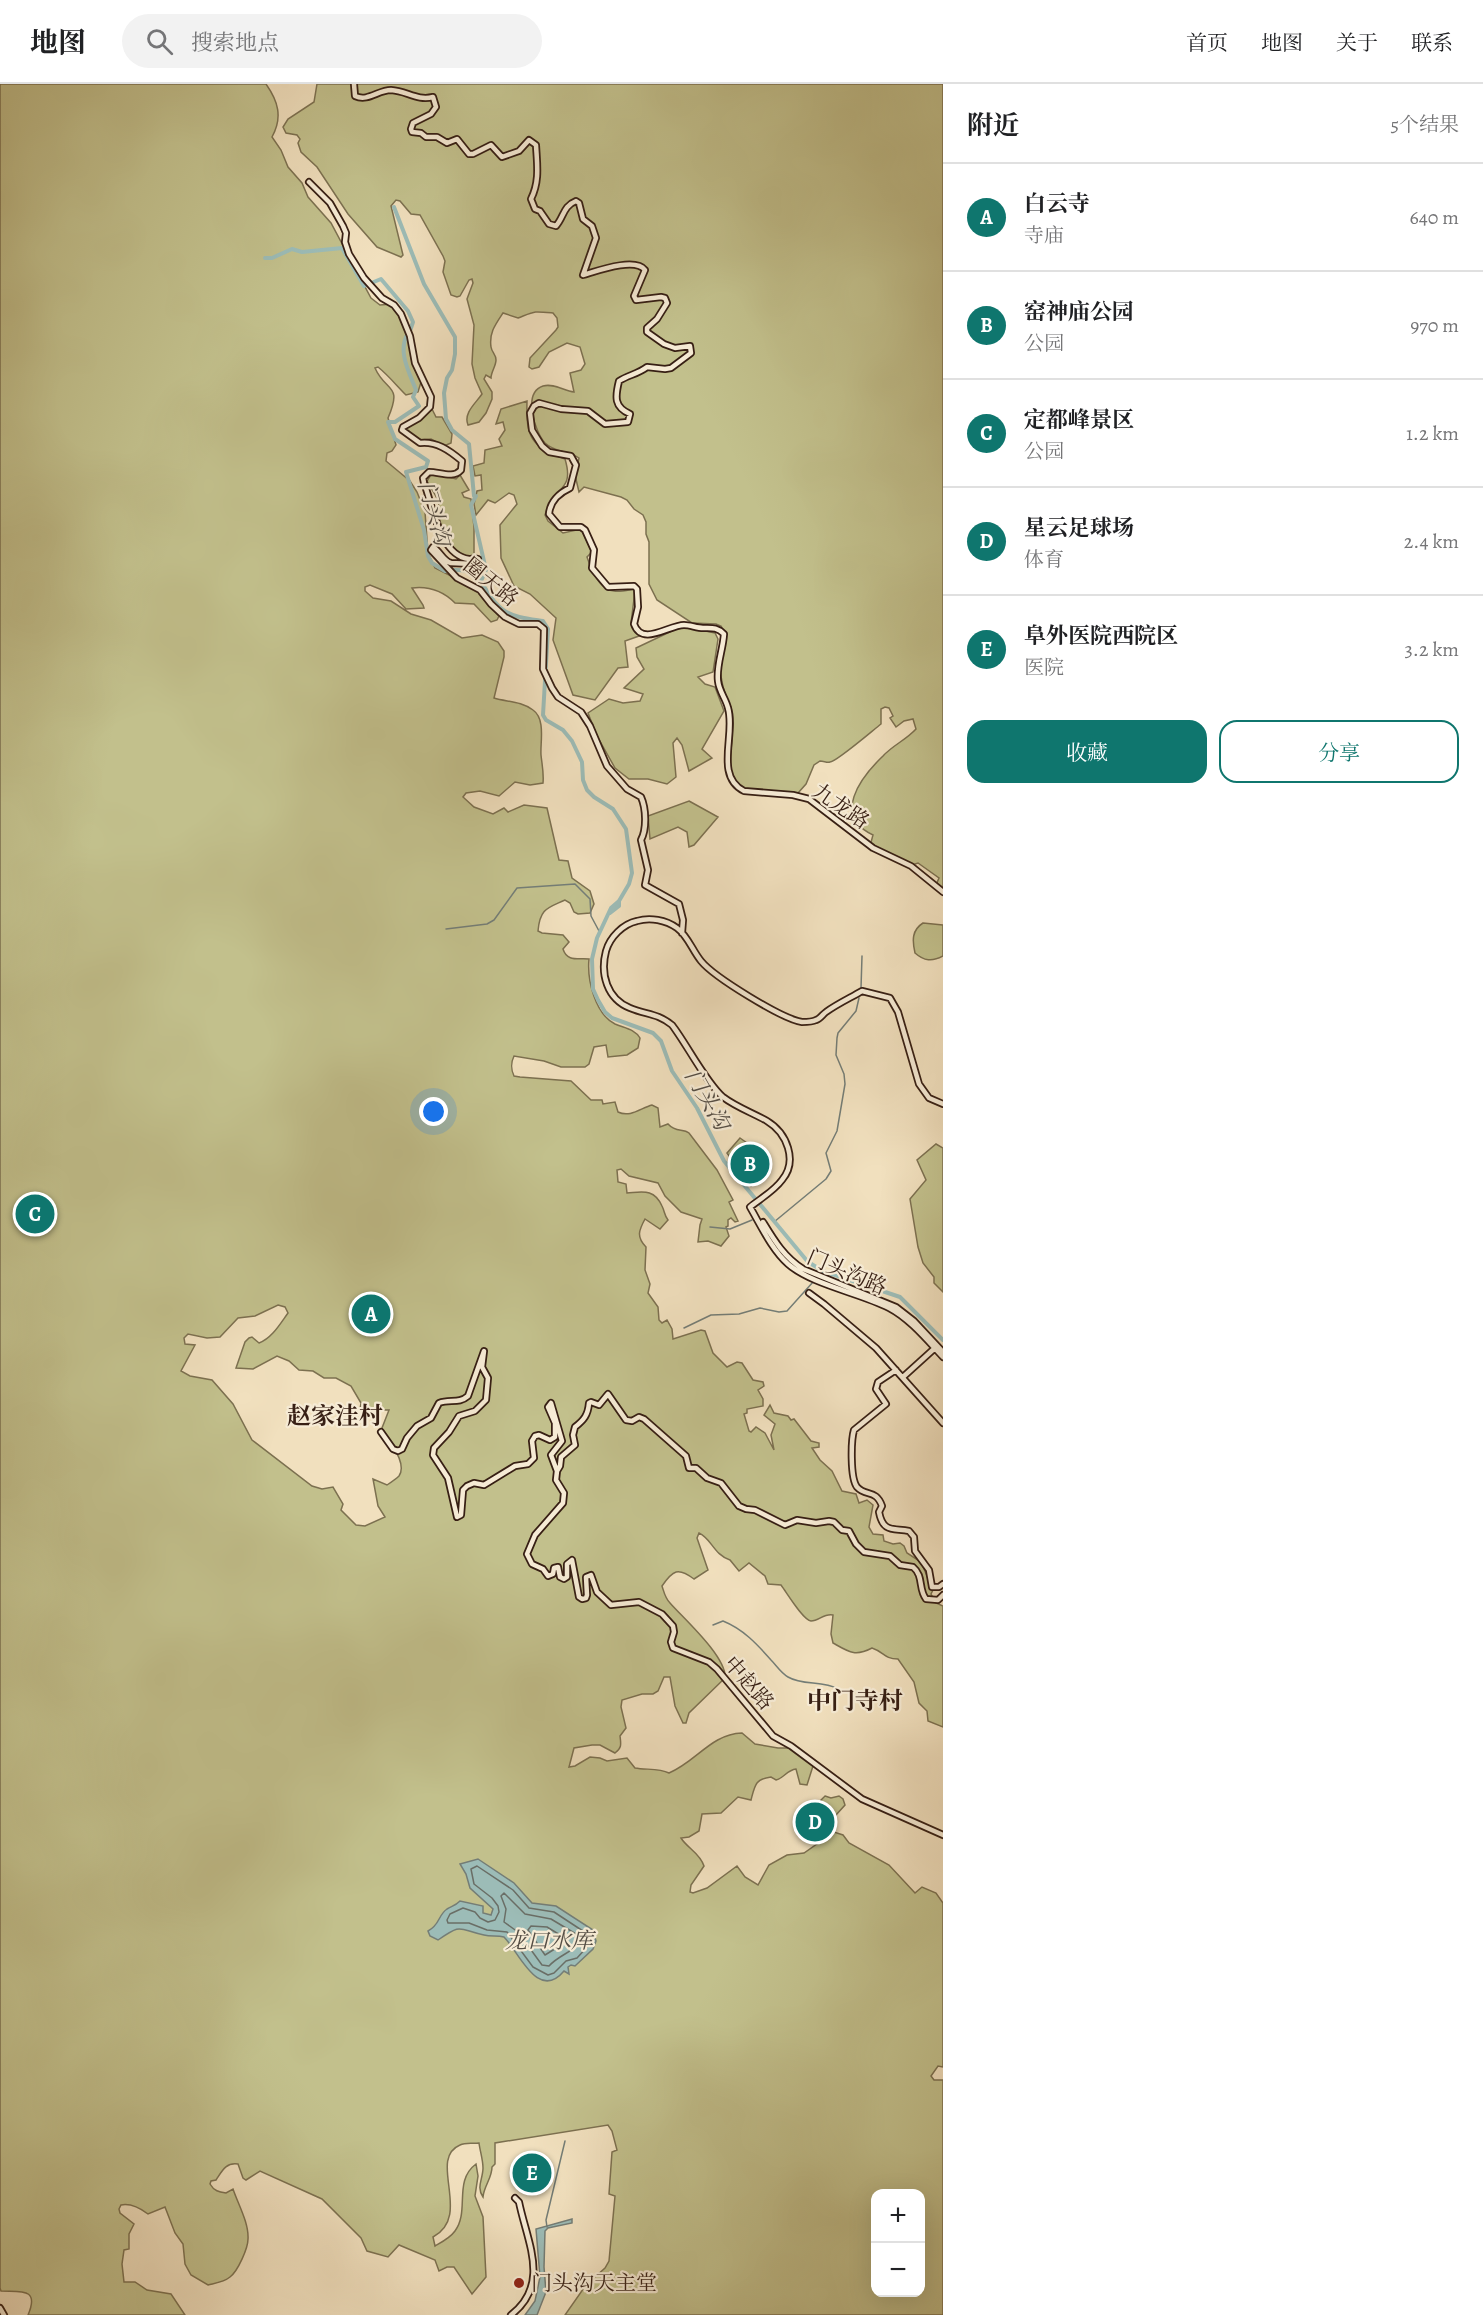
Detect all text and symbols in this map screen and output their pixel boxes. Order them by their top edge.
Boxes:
search box [122,14,542,68]
text: 地图 [30,24,86,62]
icon: search [143,25,176,58]
text: 搜索地点 [191,28,279,58]
text: 首页 [1186,29,1228,57]
text: 地图 [1261,29,1303,57]
text: 关于 [1336,29,1378,57]
text: 联系 [1411,29,1453,57]
text: 附近 [967,108,1019,143]
text: 5个结果 [1390,111,1459,138]
text: 白云寺 [1024,189,1090,219]
text: A [980,204,993,231]
text: 640 m [1409,204,1459,231]
text: 寺庙 [1024,222,1064,249]
text: 窑神庙公园 [1024,297,1134,327]
text: B [980,312,993,339]
text: 970 m [1410,312,1459,339]
text: 公园 [1024,330,1064,357]
text: 定都峰景区 [1024,405,1134,435]
text: C [980,420,993,447]
text: 1.2 km [1406,420,1459,447]
text: 公园 [1024,438,1064,465]
water label: 门头沟 [411,477,458,552]
text: 星云足球场 [1024,513,1134,543]
text: D [980,528,993,555]
text: 2.4 km [1404,528,1459,555]
text: 体育 [1024,546,1064,573]
street label: 圈天路 [458,551,524,613]
text: 阜外医院西院区 [1024,621,1178,651]
text: E [981,636,992,663]
text: 3.2 km [1405,636,1459,663]
text: 医院 [1024,654,1064,681]
button: 收藏 [967,720,1207,783]
button: 分享 [1219,720,1459,783]
street label: 九龙路 [807,777,875,835]
water label: 门头沟 [678,1063,738,1138]
your location [419,1097,448,1126]
pin: B [730,1142,770,1186]
pin: C [15,1192,54,1236]
street label: 门头沟路 [803,1243,891,1301]
pin: A [352,1292,391,1336]
district label: 赵家洼村 [287,1400,383,1432]
street label: 中赵路 [718,1650,780,1716]
district label: 中门寺村 [807,1685,903,1717]
pin: D [796,1800,834,1844]
water label: 龙口水库 [505,1926,597,1956]
pin: E [512,2150,552,2196]
map controls [871,2189,925,2297]
button: + [871,2189,925,2243]
button: − [871,2243,925,2297]
place label: 门头沟天主堂 [531,2269,657,2297]
marker: 门头沟天主堂 [512,2276,526,2290]

